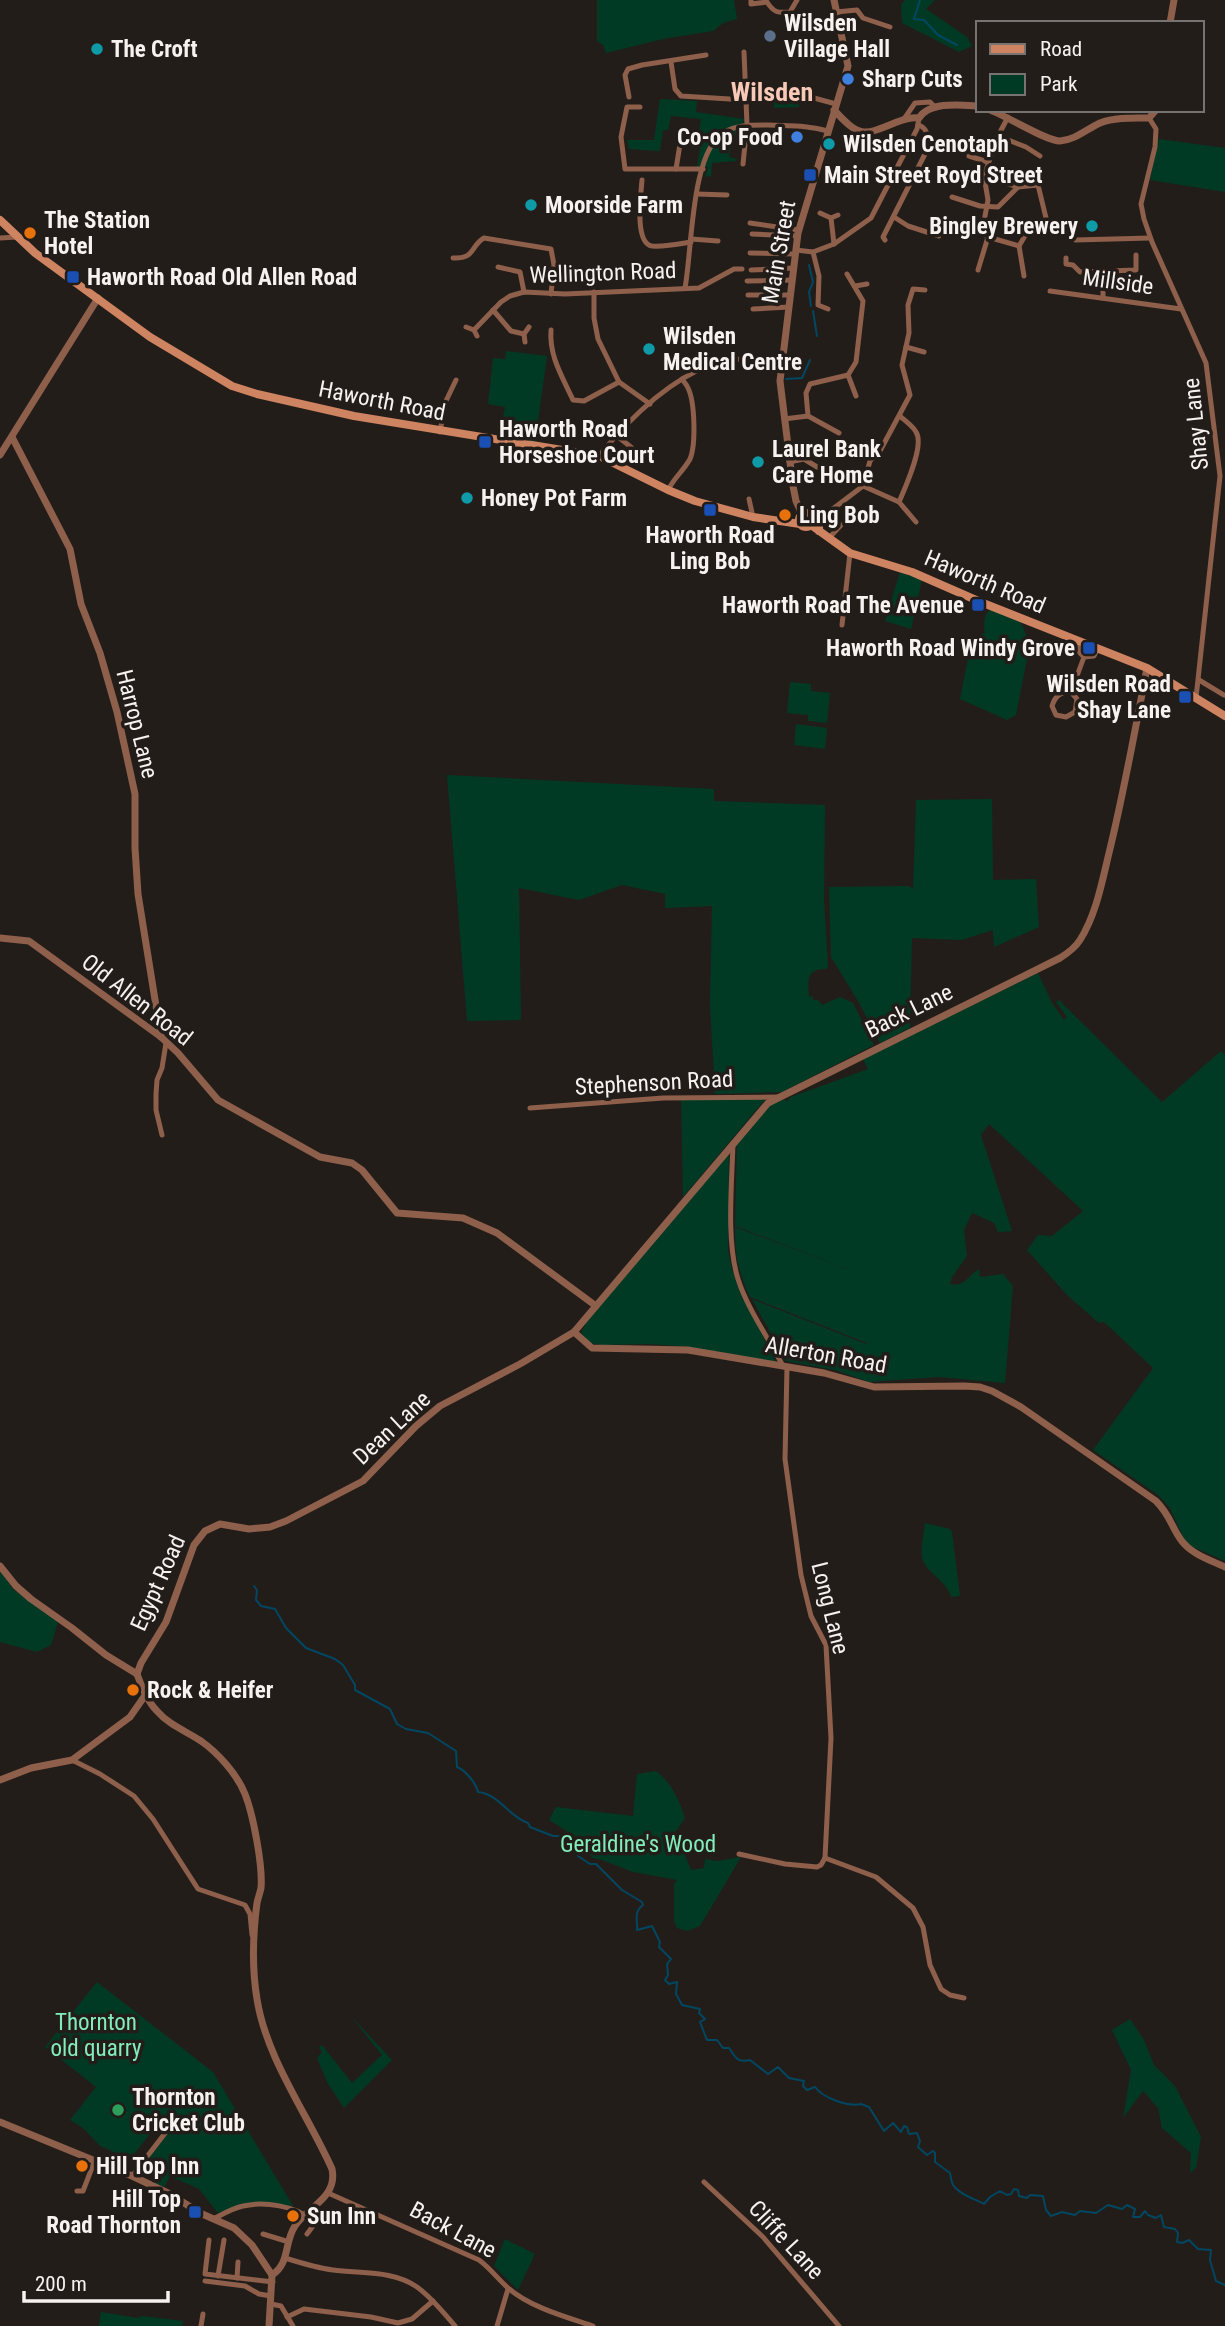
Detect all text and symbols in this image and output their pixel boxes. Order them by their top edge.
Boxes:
place label: Wilsden Village Hall [784,10,890,63]
legend [976,21,1204,112]
marker: Wilsden Village Hall [762,28,778,44]
place label: The Croft [111,36,197,63]
text: Road [1040,37,1082,61]
marker: The Croft [89,41,105,57]
place label: Sharp Cuts [862,66,963,93]
marker: Sharp Cuts [840,71,856,87]
text: Park [1040,72,1078,96]
district label: Wilsden [731,77,813,107]
place label: Co-op Food [677,124,783,151]
marker: Co-op Food [789,129,805,145]
place label: Wilsden Cenotaph [843,131,1009,158]
marker: Wilsden Cenotaph [821,136,837,152]
place label: Main Street Royd Street [824,162,1043,189]
marker: Main Street Royd Street [802,167,818,183]
place label: Moorside Farm [545,192,683,219]
marker: Moorside Farm [523,197,539,213]
street label: Main Street [757,198,801,306]
place label: The Station Hotel [44,207,150,260]
place label: Bingley Brewery [929,213,1079,240]
marker: Bingley Brewery [1084,218,1100,234]
marker: The Station Hotel [22,225,38,241]
street label: Wellington Road [529,257,677,289]
place label: Haworth Road Old Allen Road [87,264,357,291]
street label: Millside [1081,264,1155,300]
marker: Haworth Road Old Allen Road [65,269,81,285]
place label: Wilsden Medical Centre [663,323,802,376]
marker: Wilsden Medical Centre [641,341,657,357]
street label: Haworth Road [316,375,448,427]
street label: Shay Lane [1178,377,1214,471]
place label: Haworth Road Horseshoe Court [499,416,654,469]
marker: Haworth Road Horseshoe Court [477,434,493,450]
place label: Laurel Bank Care Home [772,436,882,489]
marker: Laurel Bank Care Home [750,454,766,470]
place label: Honey Pot Farm [481,485,627,512]
marker: Honey Pot Farm [459,490,475,506]
marker: Haworth Road Ling Bob [702,502,718,518]
place label: Ling Bob [799,502,880,529]
marker: Ling Bob [777,507,793,523]
place label: Haworth Road Ling Bob [645,522,775,575]
street label: Haworth Road [920,544,1050,620]
place label: Haworth Road The Avenue [722,592,964,619]
marker: Haworth Road The Avenue [970,597,986,613]
place label: Haworth Road Windy Grove [826,635,1075,662]
marker: Haworth Road Windy Grove [1081,640,1097,656]
street label: Harrop Lane [110,667,164,781]
place label: Wilsden Road Shay Lane [1046,671,1171,724]
marker: Wilsden Road Shay Lane [1177,689,1193,705]
street label: Old Allen Road [76,948,198,1052]
street label: Back Lane [861,978,957,1044]
street label: Stephenson Road [574,1065,734,1101]
street label: Allerton Road [763,1331,889,1379]
street label: Dean Lane [348,1386,436,1470]
street label: Egypt Road [125,1531,191,1635]
street label: Long Lane [806,1559,854,1657]
place label: Rock & Heifer [147,1677,274,1704]
marker: Rock & Heifer [125,1682,141,1698]
park label: Geraldine's Wood [560,1831,716,1858]
park label: Thornton old quarry [51,2009,142,2062]
place label: Thornton Cricket Club [132,2084,245,2137]
marker: Thornton Cricket Club [110,2102,126,2118]
place label: Hill Top Inn [96,2153,199,2180]
marker: Hill Top Inn [74,2158,90,2174]
place label: Hill Top Road Thornton [46,2186,181,2239]
street label: Cliffe Lane [743,2195,829,2285]
street label: Back Lane [405,2196,501,2264]
place label: Sun Inn [307,2203,376,2230]
marker: Hill Top Road Thornton [187,2204,203,2220]
marker: Sun Inn [285,2208,301,2224]
scale bar [24,2260,168,2304]
text: 200 m [35,2272,87,2296]

